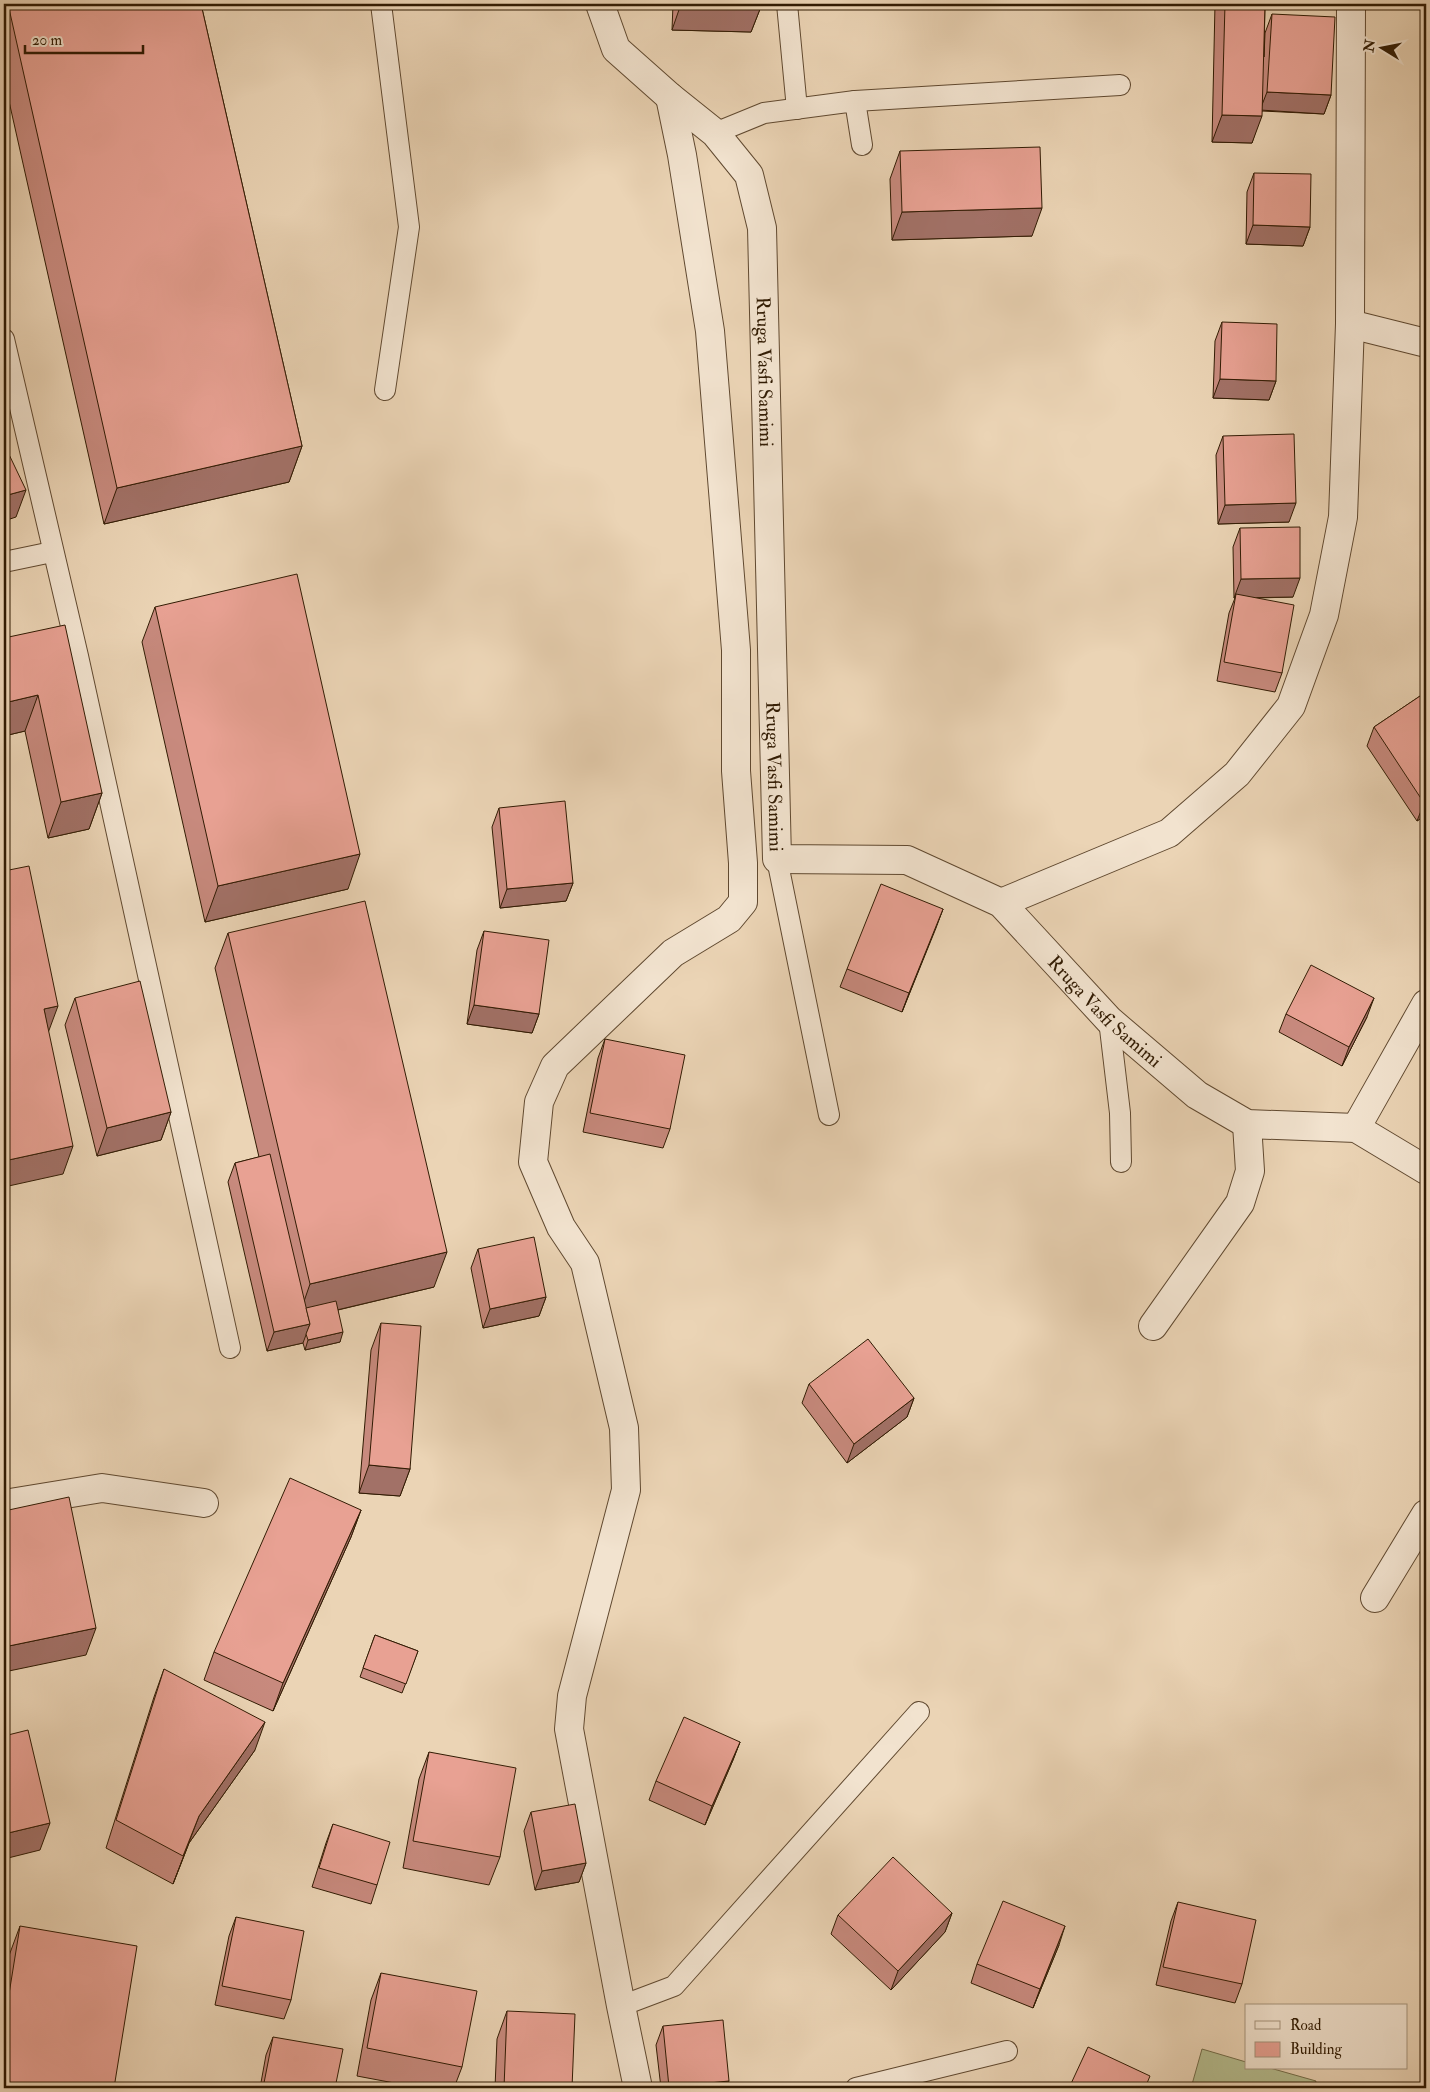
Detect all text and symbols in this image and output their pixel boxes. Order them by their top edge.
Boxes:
scale bar [25,22,142,54]
north arrow [1358,22,1408,72]
text: 20 m [32,31,62,50]
text: N [1360,38,1379,54]
street label: Rruga Vasfi Samimi [751,296,778,447]
street label: Rruga Vasfi Samimi [760,701,788,852]
street label: Rruga Vasfi Samimi [1042,951,1166,1073]
legend [1245,2004,1408,2070]
text: Road [1290,2016,1322,2035]
text: Building [1290,2040,1342,2059]

